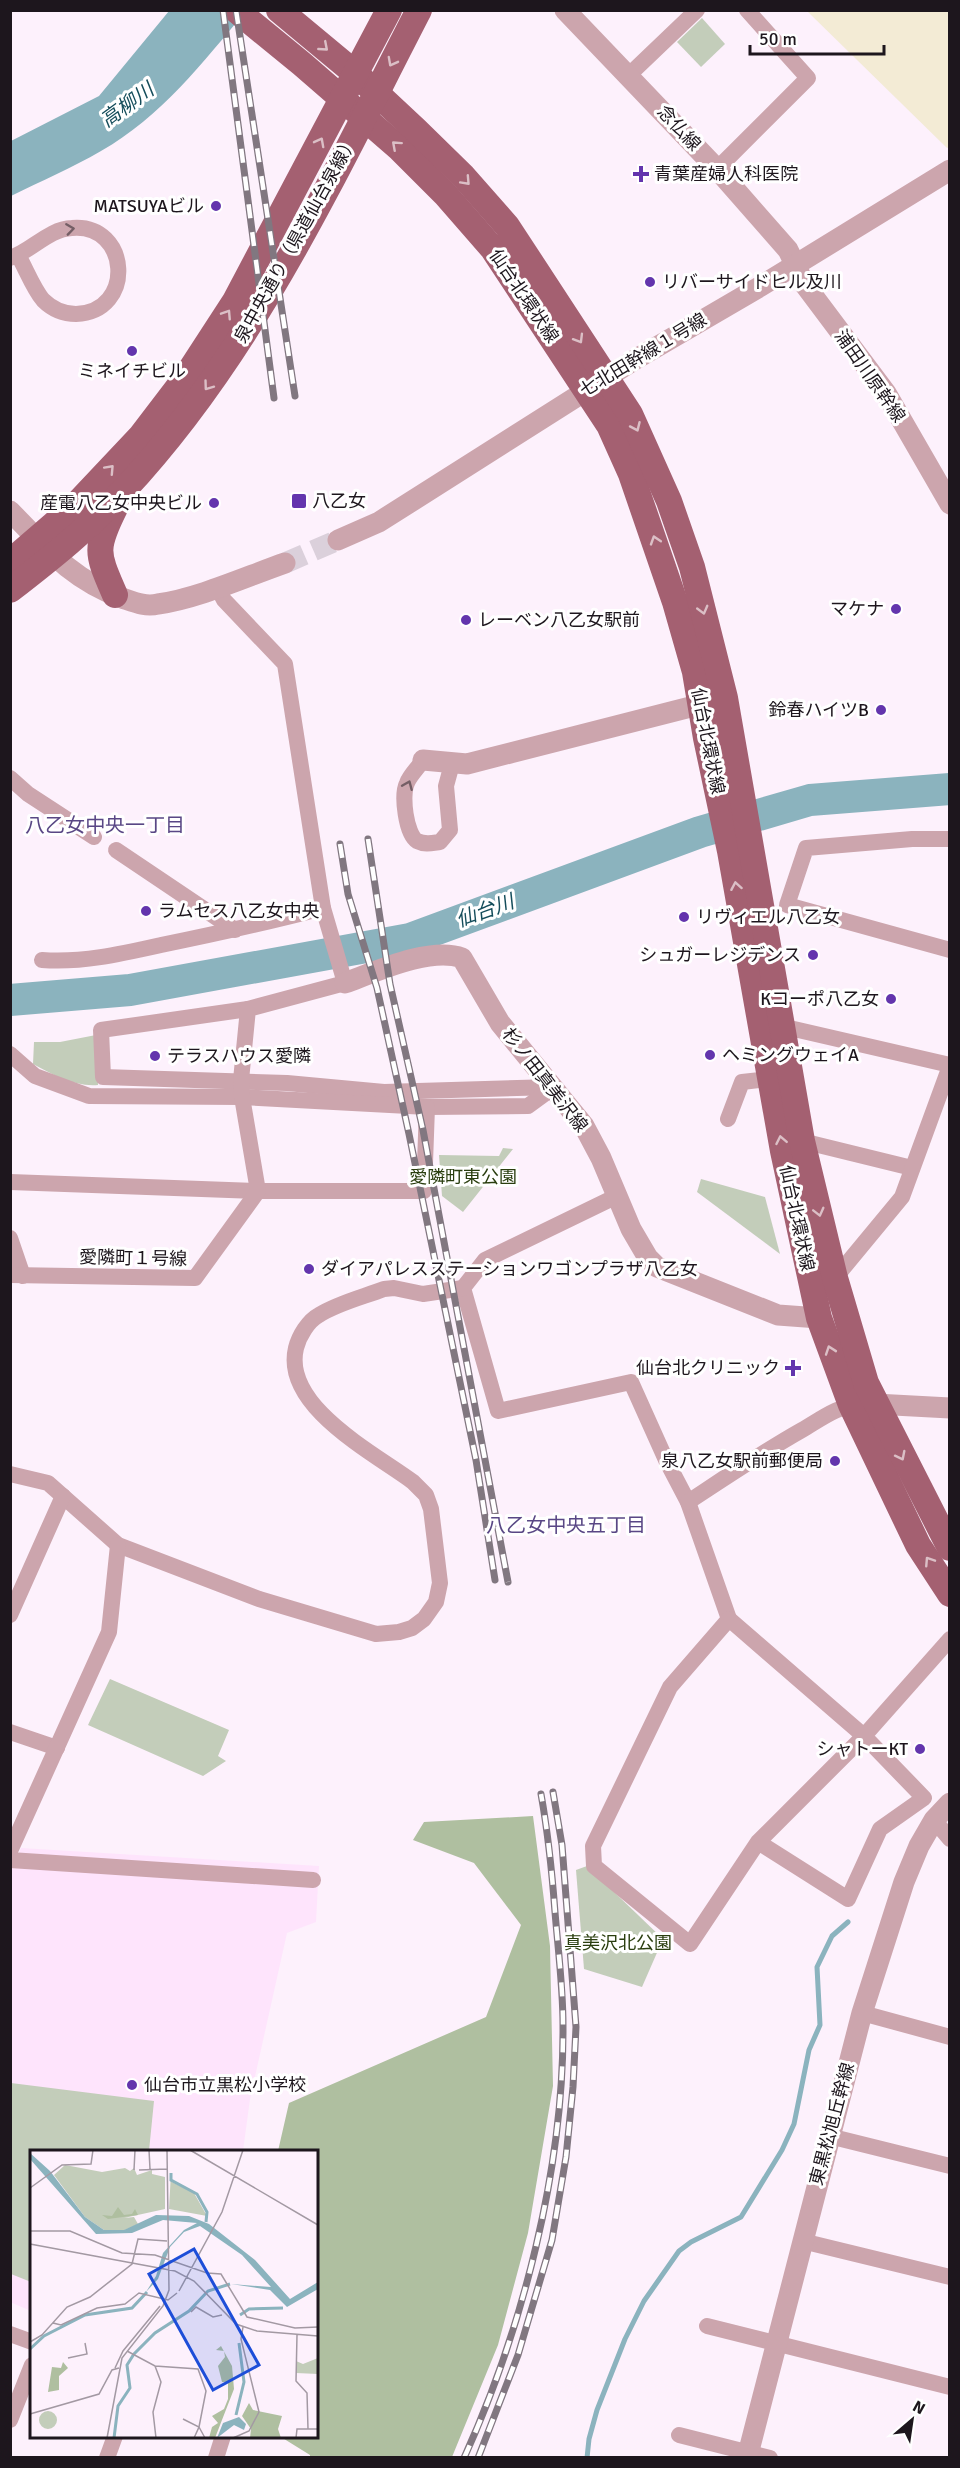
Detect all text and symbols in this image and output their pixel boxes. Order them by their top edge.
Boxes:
scale bar [750,18,884,56]
text: 50 m [759,28,797,50]
one-way arrow [317,40,328,51]
one-way arrow [388,56,399,67]
water label: 高柳川 [95,76,160,133]
street label: 念仏線 [653,101,705,155]
street label: 泉中央通り（県道仙台泉線） [230,131,362,347]
one-way arrow [313,138,324,149]
one-way arrow [392,141,403,152]
place label: 青葉産婦人科医院 [654,163,798,185]
marker: 青葉産婦人科医院 [632,165,650,183]
one-way arrow [459,174,470,184]
place label: MATSUYAビル [94,195,204,217]
marker: MATSUYAビル [209,199,223,213]
one-way arrow [65,224,74,236]
street label: 仙台北環状線 [485,245,563,347]
place label: リバーサイドヒル及川 [662,271,842,293]
marker: リバーサイドヒル及川 [643,275,657,289]
street label: 七北田幹線１号線 [576,308,710,402]
one-way arrow [219,309,230,320]
street label: 浦田川原幹線 [830,325,910,427]
one-way arrow [572,333,584,343]
marker: ミネイチビル [125,344,139,358]
place label: ミネイチビル [78,360,186,382]
one-way arrow [204,379,215,390]
one-way arrow [628,421,640,432]
one-way arrow [103,466,114,476]
place label: 八乙女 [312,490,366,512]
place label: 産電八乙女中央ビル [40,492,202,514]
marker: 八乙女 [290,492,308,510]
marker: 産電八乙女中央ビル [207,496,221,510]
one-way arrow [649,535,662,546]
place label: マケナ [830,598,884,620]
marker: マケナ [889,602,903,616]
one-way arrow [696,605,709,615]
place label: レーベン八乙女駅前 [478,609,640,631]
marker: レーベン八乙女駅前 [459,613,473,627]
street label: 仙台北環状線 [687,686,729,796]
place label: 鈴春ハイツB [768,699,869,721]
marker: 鈴春ハイツB [874,703,888,717]
one-way arrow [401,781,413,792]
district label: 八乙女中央一丁目 [25,813,185,838]
one-way arrow [730,881,742,891]
water label: 仙台川 [453,888,519,933]
place label: ラムセス八乙女中央 [158,900,319,922]
marker: ラムセス八乙女中央 [139,904,153,918]
place label: リヴィエル八乙女 [696,906,840,928]
marker: リヴィエル八乙女 [677,910,691,924]
place label: シュガーレジデンス [639,944,801,966]
marker: シュガーレジデンス [806,948,820,962]
place label: Kコーポ八乙女 [760,988,879,1010]
marker: Kコーポ八乙女 [884,992,898,1006]
street label: 杉ノ田真美沢線 [498,1024,592,1136]
place label: ヘミングウェイA [722,1044,859,1066]
place label: テラスハウス愛隣 [167,1045,311,1067]
marker: ヘミングウェイA [703,1048,717,1062]
marker: テラスハウス愛隣 [148,1049,162,1063]
one-way arrow [775,1135,788,1145]
street label: 仙台北環状線 [775,1163,819,1273]
park label: 愛隣町東公園 [409,1166,517,1188]
one-way arrow [812,1206,825,1216]
street label: 愛隣町１号線 [79,1246,187,1270]
place label: ダイアパレスステーションワゴンプラザ八乙女 [321,1258,698,1280]
marker: ダイアパレスステーションワゴンプラザ八乙女 [302,1262,316,1276]
one-way arrow [824,1345,837,1356]
place label: 仙台北クリニック [636,1357,780,1379]
marker: 仙台北クリニック [784,1359,802,1377]
place label: 泉八乙女駅前郵便局 [661,1450,823,1472]
one-way arrow [894,1450,906,1461]
marker: 泉八乙女駅前郵便局 [828,1454,842,1468]
district label: 八乙女中央五丁目 [486,1513,646,1538]
one-way arrow [924,1557,936,1567]
place label: シャトーKT [816,1738,908,1760]
marker: シャトーKT [913,1742,927,1756]
park label: 真美沢北公園 [564,1932,672,1954]
street label: 東黒松旭丘幹線 [805,2060,859,2188]
place label: 仙台市立黒松小学校 [144,2074,306,2096]
marker: 仙台市立黒松小学校 [125,2078,139,2092]
inset map [30,2150,318,2438]
north arrow [882,2390,942,2450]
text: N [909,2396,929,2419]

